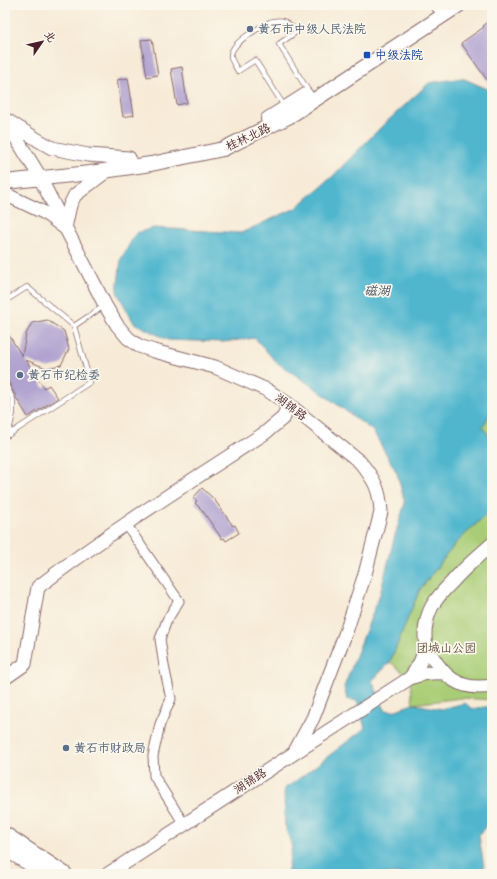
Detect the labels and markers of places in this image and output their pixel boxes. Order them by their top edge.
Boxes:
place label: 黄石市中级人民法院 [258,19,366,37]
marker: 黄石市中级人民法院 [245,24,255,34]
place label: 中级法院 [375,45,423,63]
marker: 中级法院 [362,50,372,60]
place label: 黄石市纪检委 [28,365,100,383]
marker: 黄石市纪检委 [15,370,25,380]
place label: 黄石市财政局 [74,738,146,756]
marker: 黄石市财政局 [61,743,71,753]

